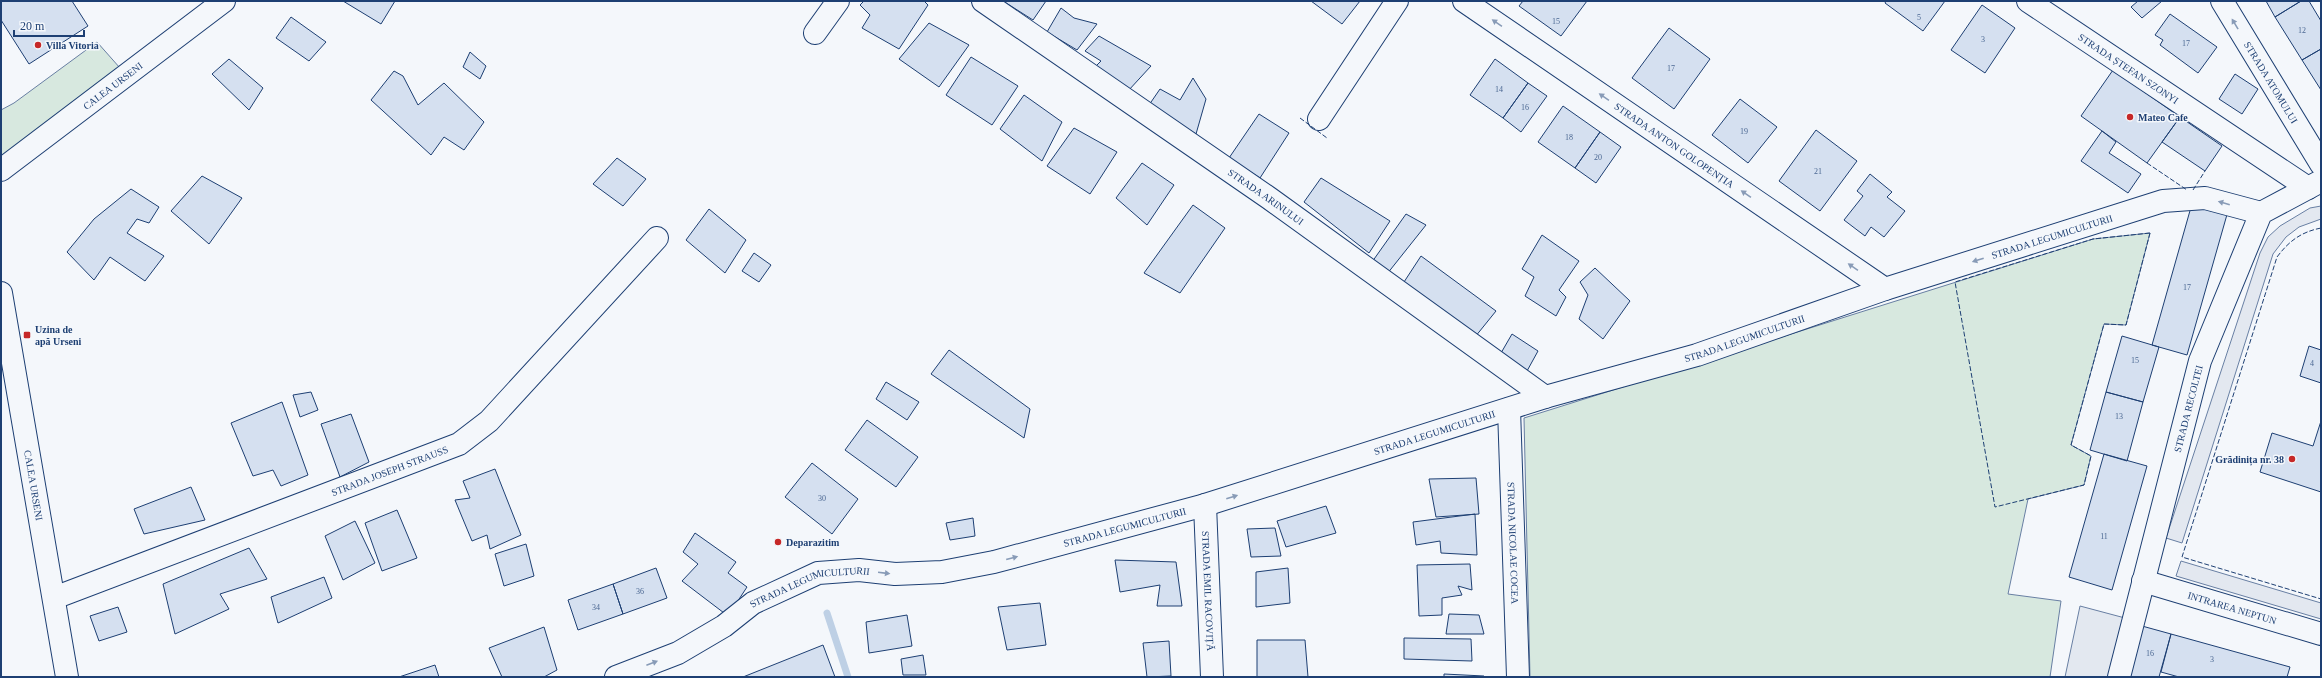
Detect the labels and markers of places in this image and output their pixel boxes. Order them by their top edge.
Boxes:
marker: Villa Vitoria [33,40,43,50]
place label: Villa Vitoria [46,40,99,51]
marker: Mateo Cafe [2125,112,2135,122]
place label: Mateo Cafe [2138,112,2188,123]
place label: Uzina de apă Urseni [35,324,82,347]
marker: Uzina de apă Urseni [22,330,32,340]
place label: Grădinița nr. 38 [2215,454,2284,466]
marker: Grădinița nr. 38 [2287,454,2297,464]
marker: Deparazitim [773,537,783,547]
place label: Deparazitim [786,537,840,548]

